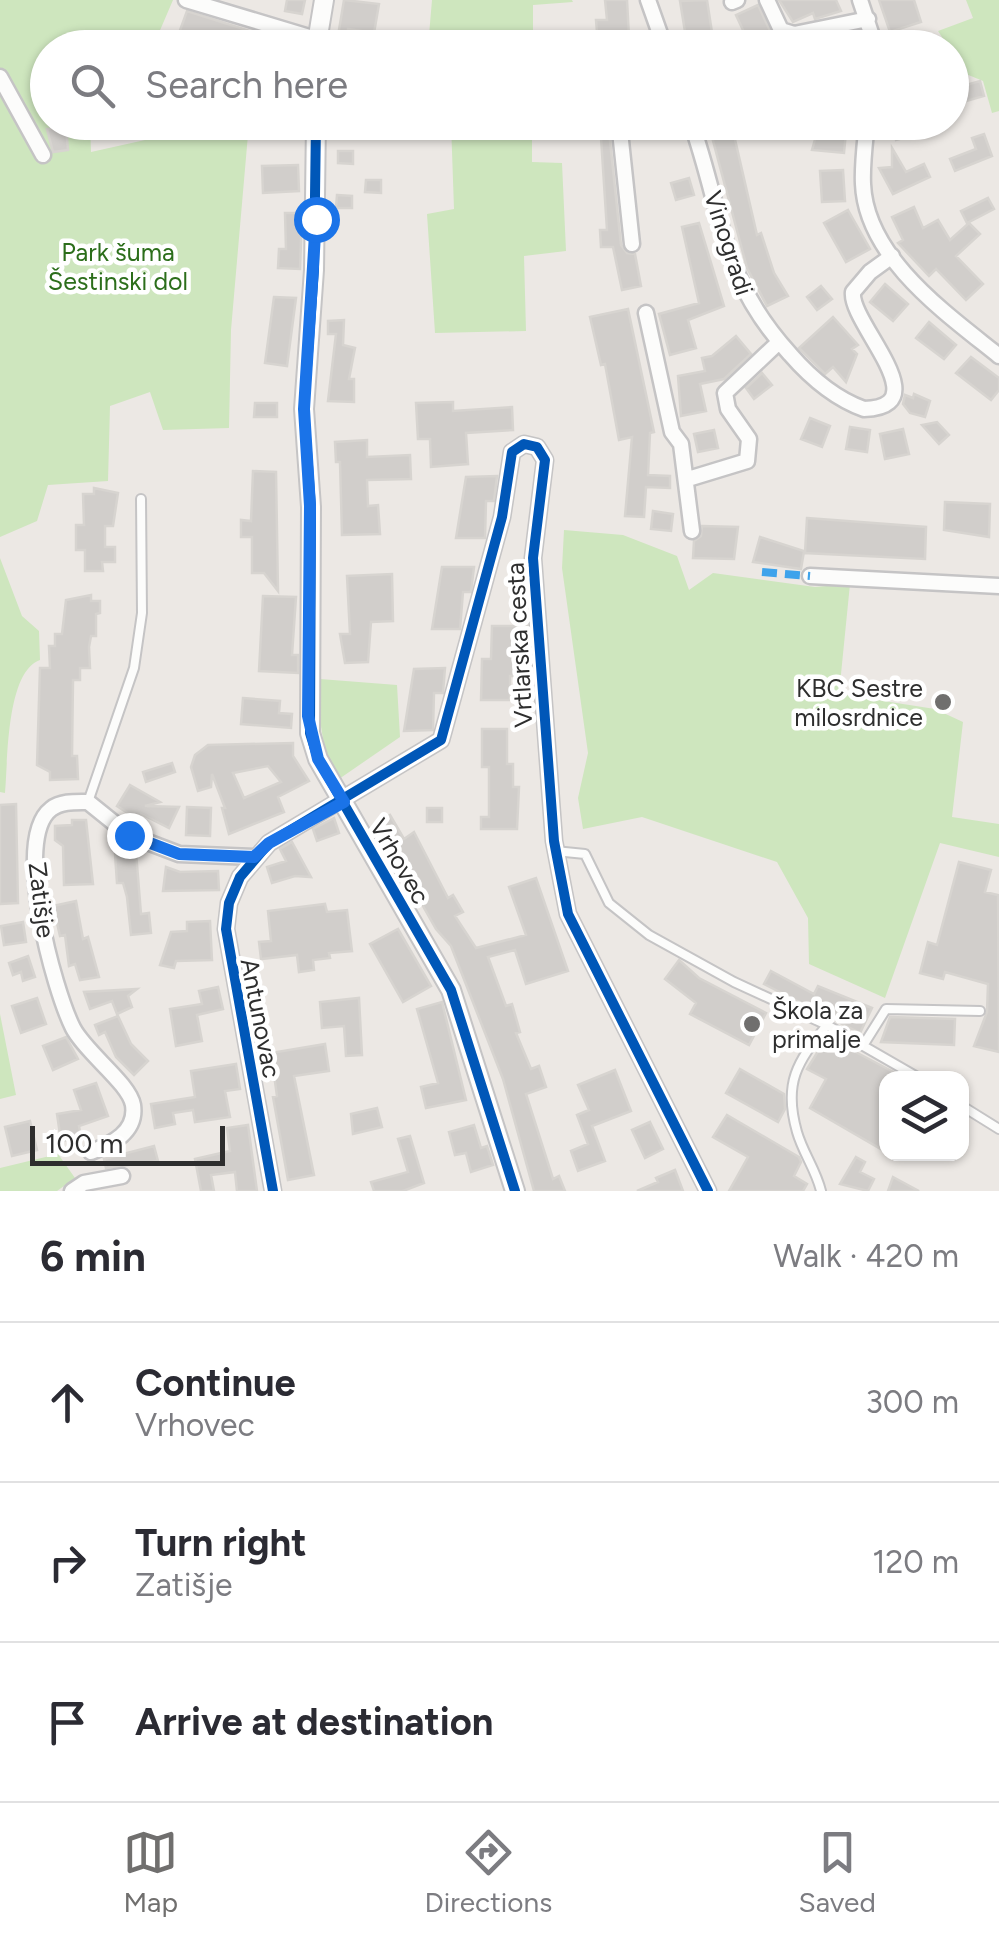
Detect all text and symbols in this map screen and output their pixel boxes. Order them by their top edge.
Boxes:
search box [30,30,969,140]
icon: search [65,58,120,113]
text: Search here [145,62,348,108]
street label: Vinogradi [698,187,760,299]
route start [294,197,340,243]
park label: Park šuma Šestinski dol [48,237,188,296]
street label: Vrtlarska cesta [500,562,538,728]
place label: KBC Sestre milosrdnice [794,673,923,732]
marker: KBC Sestre milosrdnice [932,691,954,713]
route end [107,813,153,859]
street label: Vrhovec [364,813,436,909]
street label: Zatišje [22,860,62,940]
street label: Antunovac [235,956,287,1080]
place label: Škola za primalje [772,995,863,1054]
marker: Škola za primalje [741,1013,763,1035]
map controls [879,1071,969,1161]
button: layers [879,1071,969,1161]
scale bar [30,1121,225,1166]
text: 100 m [45,1126,123,1160]
text: 6 min [40,1231,146,1282]
text: Walk · 420 m [773,1237,959,1275]
text: Continue [135,1360,296,1406]
icon: ahead [40,1375,95,1430]
text: 300 m [865,1383,959,1421]
text: Vrhovec [135,1406,255,1444]
text: Turn right [135,1520,307,1566]
icon: right [40,1535,95,1590]
text: 120 m [872,1543,959,1581]
text: Zatišje [135,1566,232,1604]
icon: arrive [40,1695,95,1750]
text: Arrive at destination [135,1699,493,1745]
tab: Map [123,1825,178,1919]
tab: Directions [425,1825,552,1919]
tab: Saved [799,1825,876,1919]

